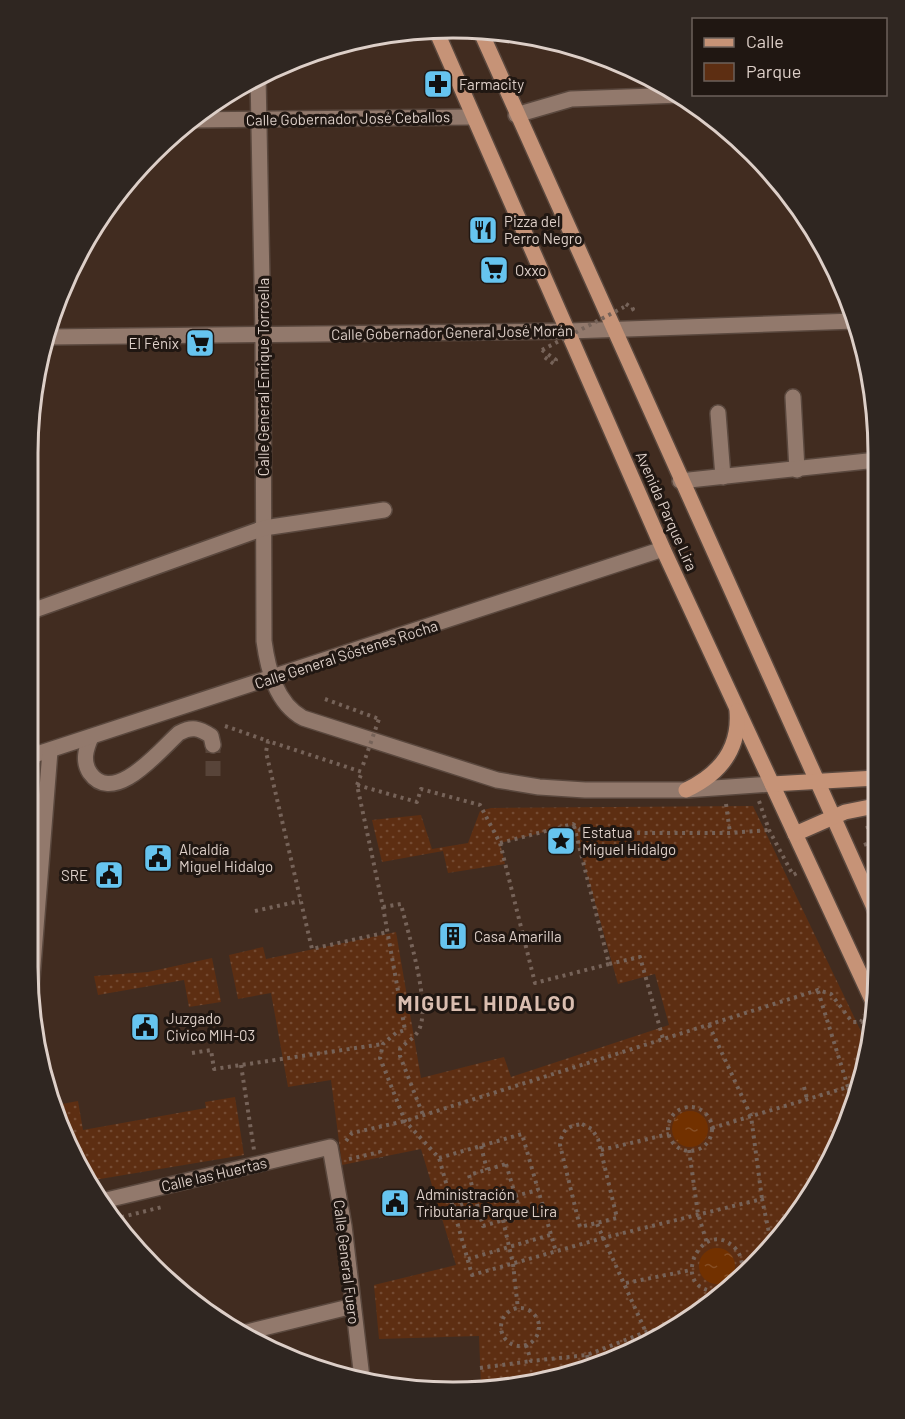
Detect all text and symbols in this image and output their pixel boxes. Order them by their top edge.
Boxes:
legend [692,18,887,96]
text: Calle [746,30,784,52]
text: Parque [746,60,801,82]
pharmacy icon: Farmacity [422,68,454,100]
place label: Farmacity [459,75,524,93]
street label: Calle Gobernador José Ceballos [246,107,450,129]
place label: Pizza del Perro Negro [504,212,582,247]
restaurant icon: Pizza del Perro Negro [467,214,499,246]
supermarket icon: Oxxo [478,254,510,286]
place label: Oxxo [515,261,547,279]
street label: Calle General Enrique Torroella [254,278,272,476]
street label: Calle Gobernador General José Morán [331,321,573,343]
supermarket icon: El Fénix [184,327,216,359]
place label: El Fénix [128,334,179,352]
street label: Avenida Parque Lira [633,448,701,574]
street label: Calle General Sóstenes Rocha [252,616,440,692]
place label: Estatua Miguel Hidalgo [582,823,676,858]
place icon: Estatua Miguel Hidalgo [545,825,577,857]
place label: Alcaldía Miguel Hidalgo [179,840,273,875]
public building icon: Alcaldía Miguel Hidalgo [142,842,174,874]
public building icon: SRE [93,859,125,891]
place label: SRE [61,866,88,884]
building icon: Casa Amarilla [437,920,469,952]
place label: Casa Amarilla [474,927,562,945]
district label: MIGUEL HIDALGO [398,990,576,1015]
place label: Juzgado Civico MIH-03 [166,1009,255,1044]
public building icon: Juzgado Civico MIH-03 [129,1011,161,1043]
street label: Calle las Huertas [159,1153,269,1195]
place label: Administración Tributaria Parque Lira [416,1185,557,1220]
public building icon: Administración Tributaria Parque Lira [379,1187,411,1219]
street label: Calle General Fuero [330,1199,364,1325]

